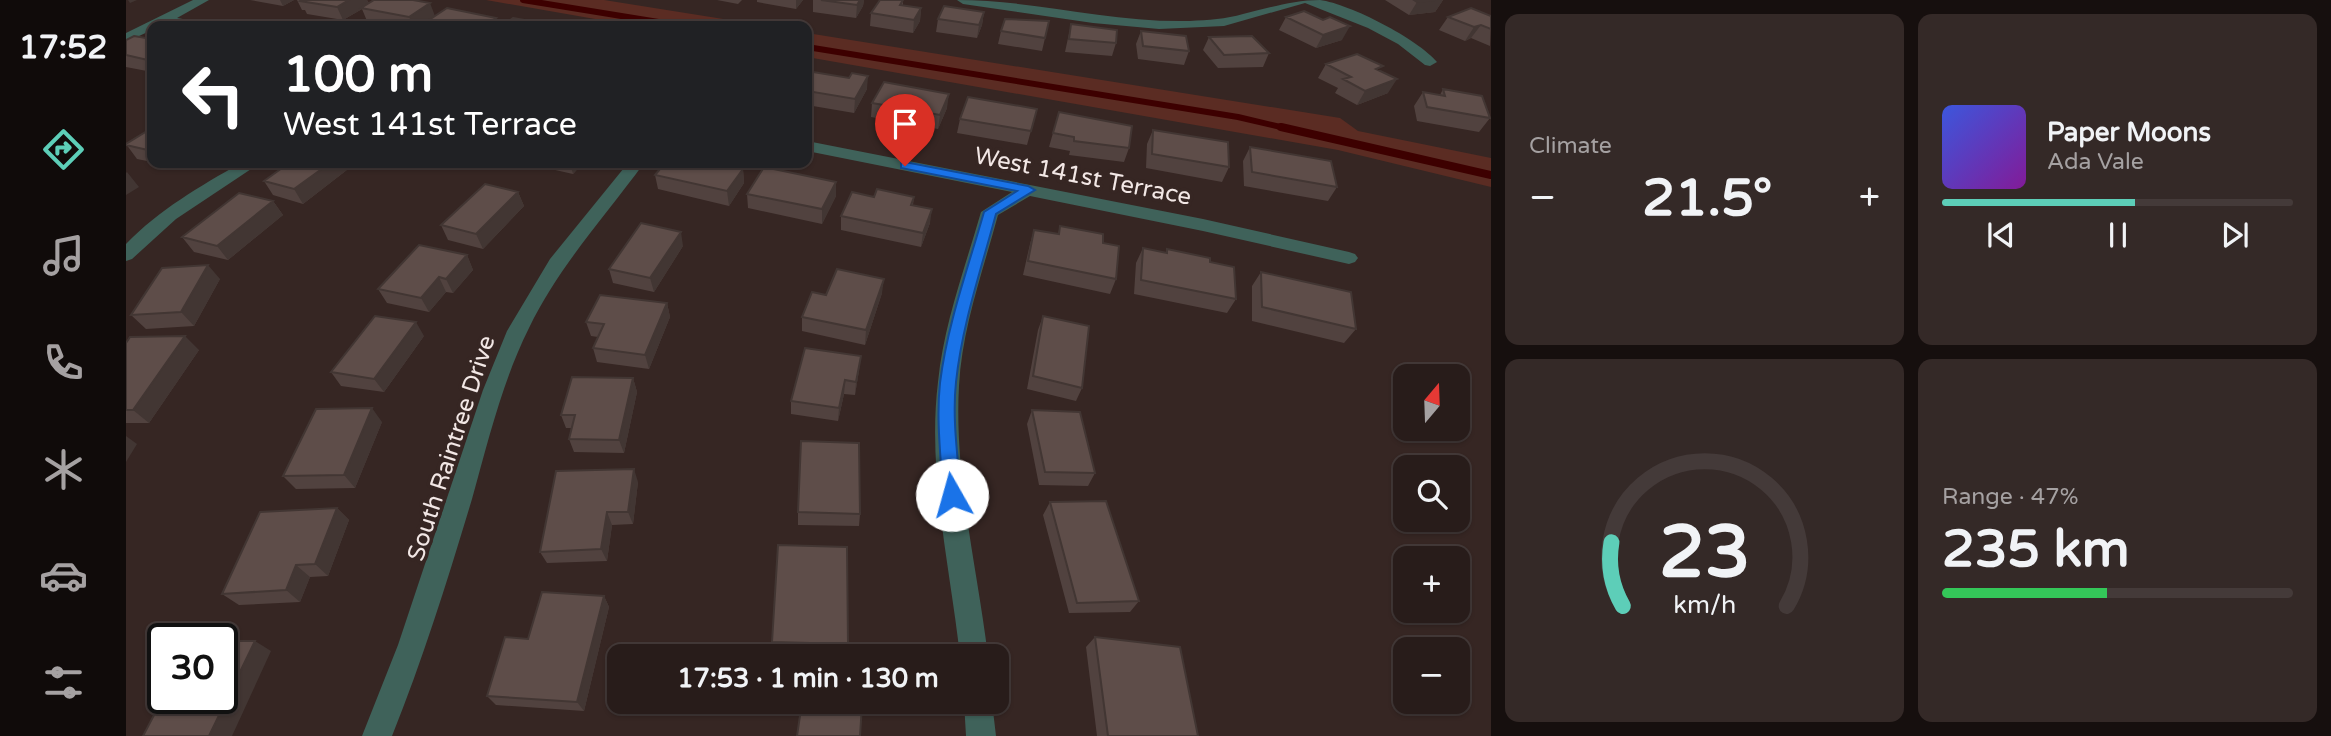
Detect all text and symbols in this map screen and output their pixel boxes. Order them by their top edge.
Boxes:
text: 17:52 [19,29,107,67]
text: 100 m [283,46,433,105]
icon: left [168,49,259,140]
pin [875,94,935,166]
icon: arrive [886,105,924,143]
text: West 141st Terrace [283,106,577,144]
text: Paper Moons [2047,117,2211,148]
icon: directions [39,125,88,174]
text: Climate [1529,132,1612,160]
street label: West 141st Terrace [972,141,1194,212]
text: Ada Vale [2047,148,2144,176]
text: 21.5° [1642,167,1772,230]
text: − [1529,175,1556,221]
text: + [1859,175,1880,221]
icon: previous [1982,216,2020,254]
icon: pause [2099,216,2137,254]
icon: next [2216,216,2254,254]
icon: music [39,231,88,280]
street label: South Raintree Drive [401,332,502,565]
icon: phone [39,338,88,387]
north arrow [1393,364,1470,441]
map controls [1393,364,1470,714]
icon: climate [39,445,88,494]
button: search [1393,455,1470,532]
position arrow [915,458,989,532]
text: Range · 47% [1942,483,2078,511]
text: 23 [1659,510,1750,598]
text: 235 km [1942,518,2130,581]
button: + [1393,546,1470,623]
icon: car [39,551,88,600]
text: km/h [1673,590,1736,620]
speed limit sign: 30 [147,623,238,714]
button: − [1393,637,1470,714]
icon: filters [39,658,88,707]
text: 17:53 · 1 min · 130 m [677,663,939,694]

